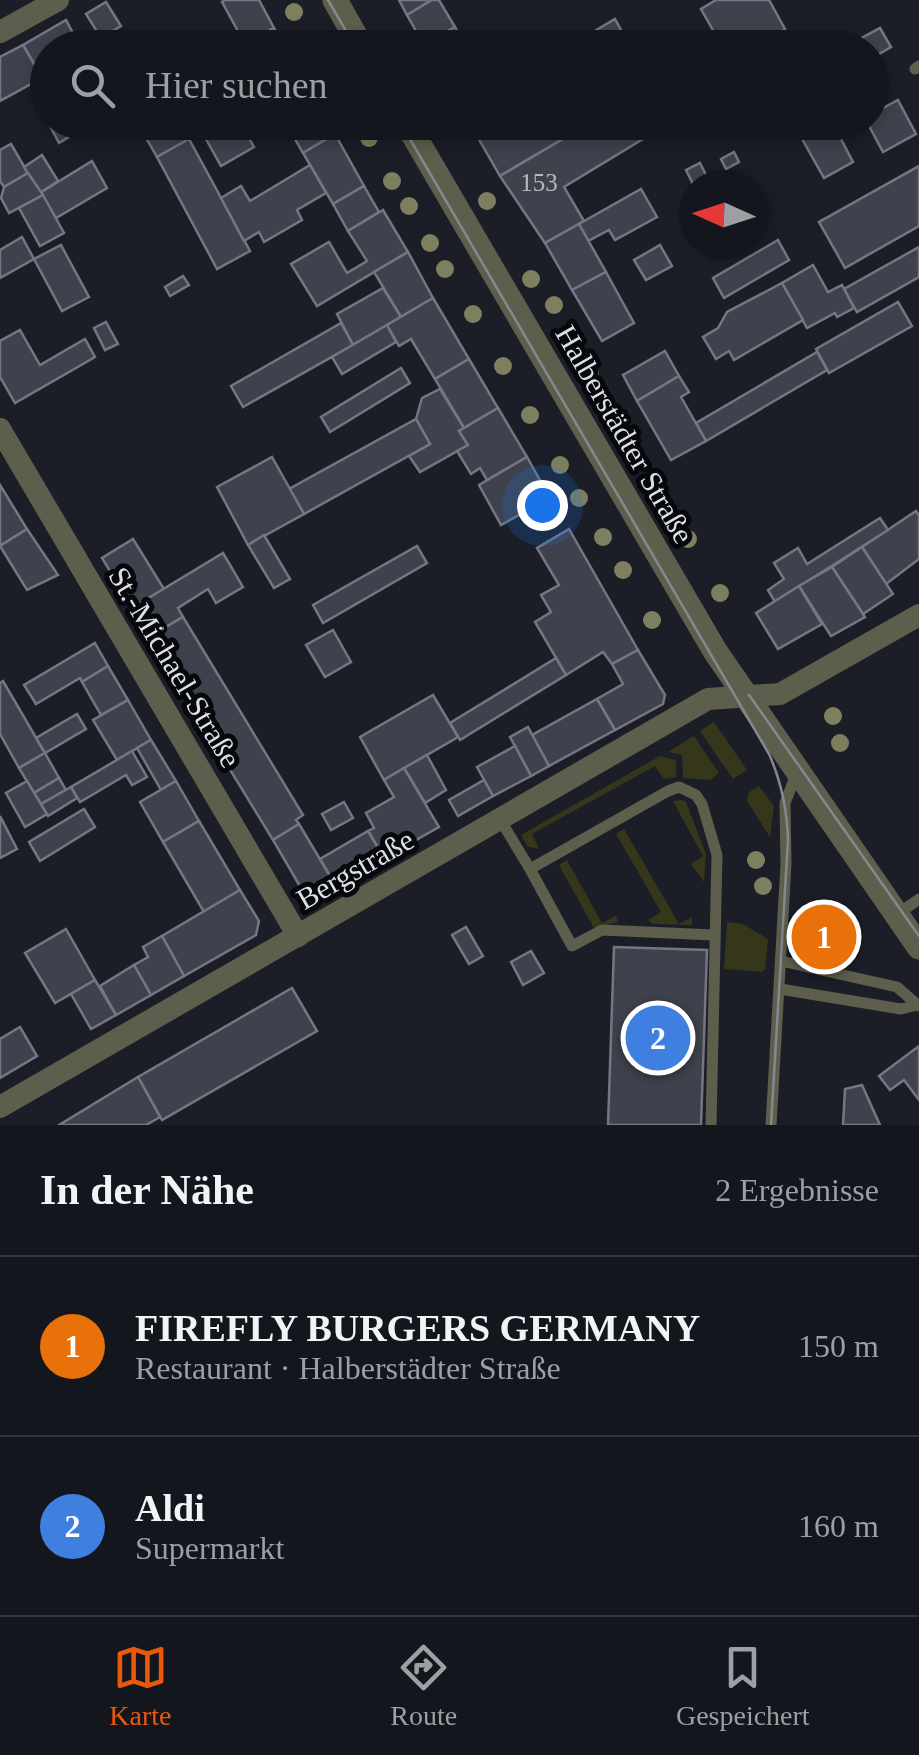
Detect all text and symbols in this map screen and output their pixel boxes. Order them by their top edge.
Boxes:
search box [30,30,889,140]
icon: search [65,58,120,113]
text: Hier suchen [145,64,328,106]
house number: 153 [520,169,558,196]
north arrow [679,170,769,260]
street label: Halberstädter Straße [549,319,701,549]
your location [517,480,568,531]
street label: St.-Michael-Straße [102,561,248,773]
street label: Bergstraße [291,822,419,916]
pin: 1 [792,900,856,974]
pin: 2 [626,1000,690,1076]
text: In der Nähe [40,1167,254,1213]
text: 2 Ergebnisse [715,1172,879,1208]
text: FIREFLY BURGERS GERMANY [135,1307,700,1349]
text: 1 [65,1328,81,1364]
text: 150 m [798,1328,879,1364]
text: Restaurant · Halberstädter Straße [135,1350,561,1386]
text: Aldi [135,1487,205,1529]
text: 2 [65,1508,81,1544]
text: 160 m [798,1508,879,1544]
text: Supermarkt [135,1530,284,1566]
tab: Karte [109,1640,172,1732]
tab: Route [390,1640,457,1732]
tab: Gespeichert [676,1640,810,1732]

